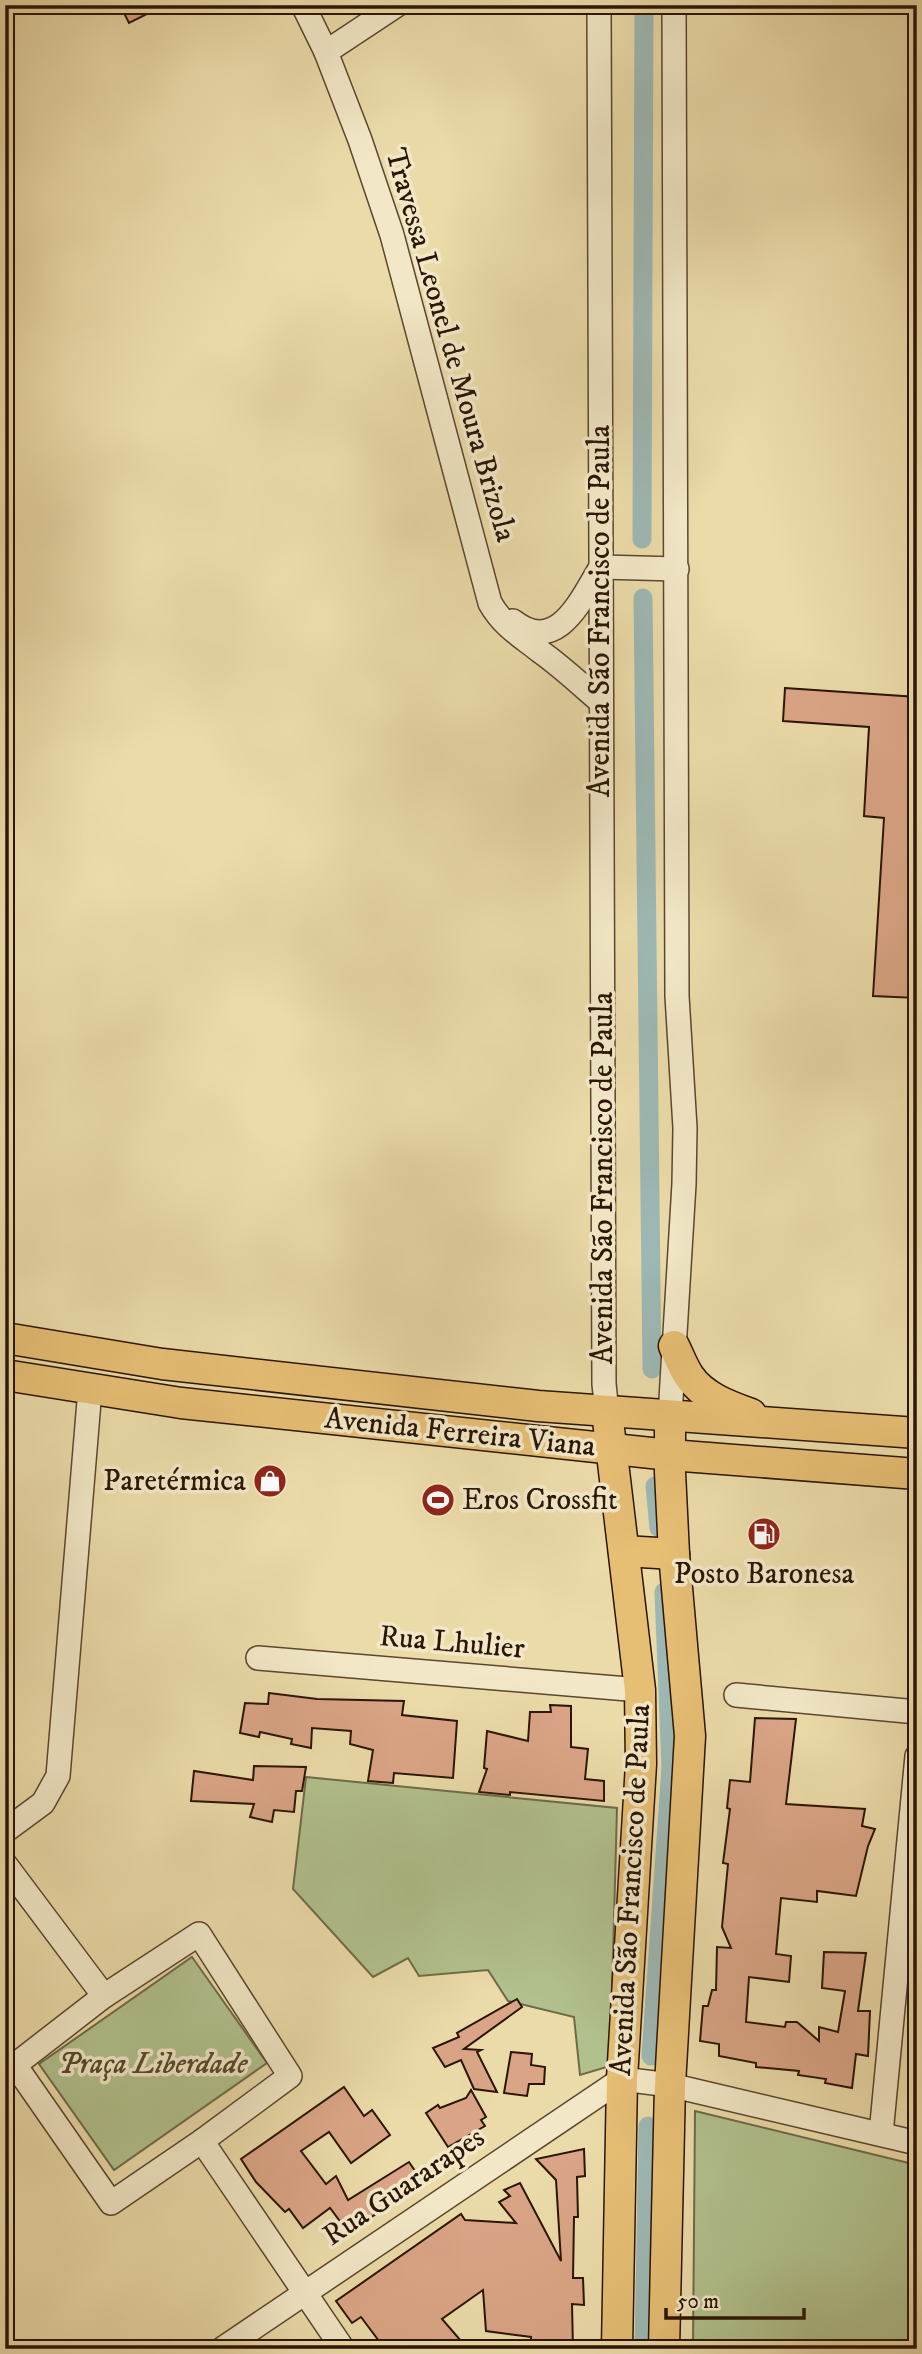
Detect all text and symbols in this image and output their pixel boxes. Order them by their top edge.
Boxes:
street label: Travessa Leonel de Moura Brizola [376,144,524,546]
street label: Avenida São Francisco de Paula [582,425,619,797]
street label: Avenida São Francisco de Paula [585,992,622,1364]
street label: Avenida Ferreira Viana [323,1400,598,1466]
shop icon: Paretérmica [251,1462,289,1500]
place label: Paretérmica [103,1463,246,1500]
sports icon: Eros Crossfit [419,1481,457,1519]
place label: Eros Crossfit [462,1482,618,1519]
fuel station icon: Posto Baronesa [745,1515,783,1553]
place label: Posto Baronesa [674,1556,854,1593]
street label: Rua Lhulier [378,1618,526,1668]
street label: Avenida São Francisco de Paula [603,1703,659,2077]
park label: Praça Liberdade [58,2046,248,2083]
street label: Rua Guararapes [316,2119,492,2255]
scale bar [666,2277,805,2321]
text: 50 m [677,2289,719,2315]

